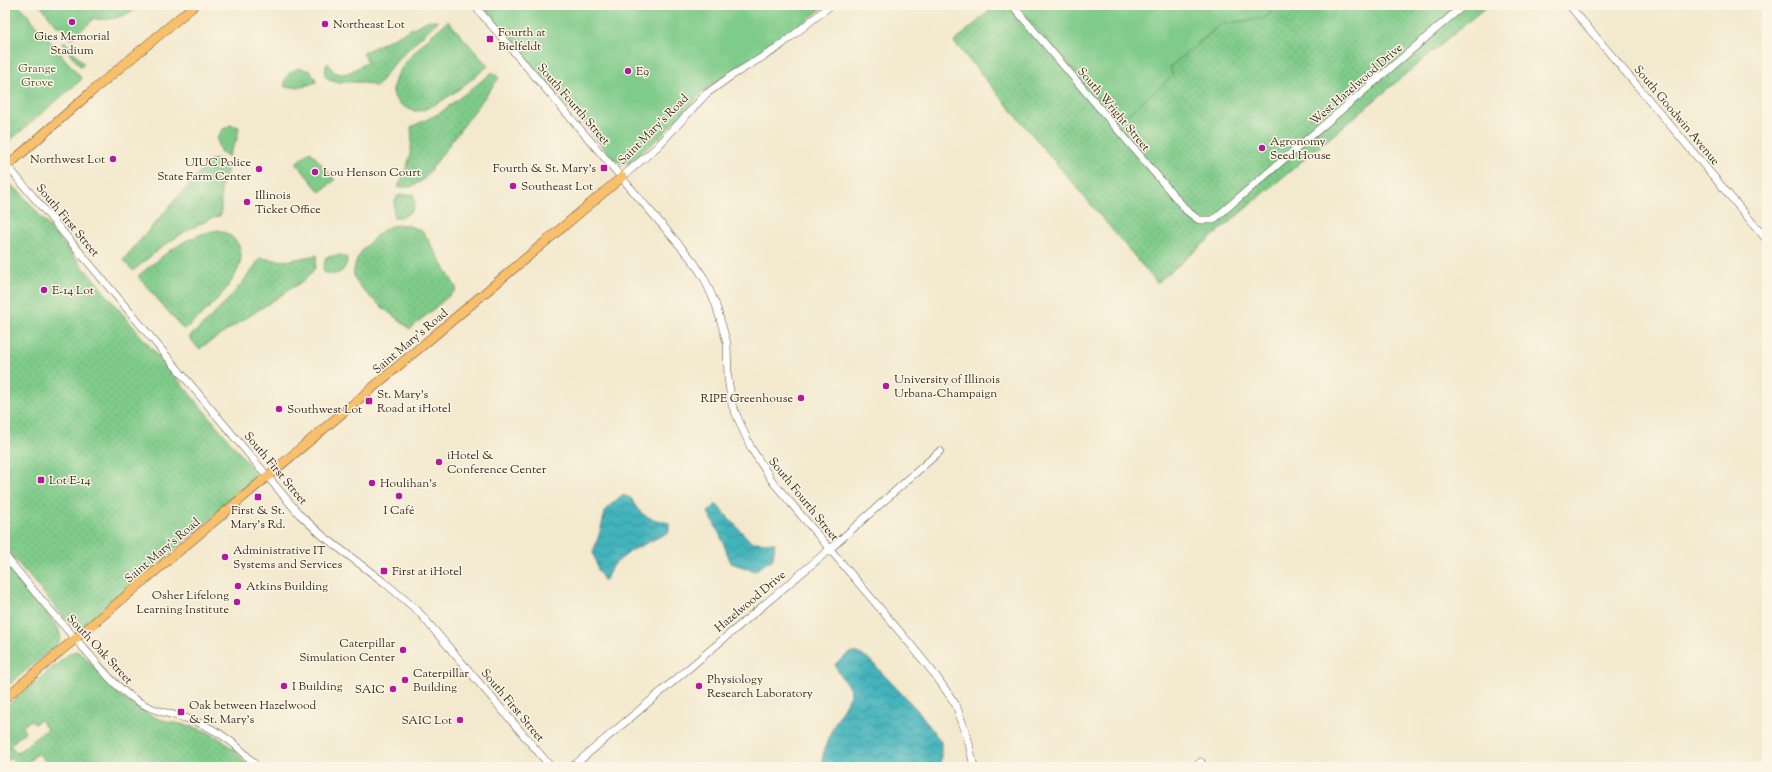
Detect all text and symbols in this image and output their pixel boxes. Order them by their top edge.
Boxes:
place label: Northeast Lot [333,16,405,34]
marker: Gies Memorial Stadium [67,17,77,27]
marker: Northeast Lot [320,19,330,29]
place label: Fourth at Bielfeldt [498,24,546,56]
place label: Gies Memorial Stadium [34,28,110,60]
marker: Fourth at Bielfeldt [485,34,495,44]
street label: West Hazelwood Drive [1306,39,1407,130]
park label: Grange Grove [18,60,57,92]
street label: South Fourth Street [533,60,614,150]
street label: South Goodwin Avenue [1629,62,1724,170]
place label: E9 [636,63,649,81]
street label: South Wright Street [1073,64,1154,156]
marker: E9 [623,66,633,76]
street label: Saint Mary's Road [614,90,693,169]
place label: Agronomy Seed House [1270,133,1331,165]
marker: Agronomy Seed House [1257,143,1267,153]
place label: Northwest Lot [30,151,105,169]
marker: Northwest Lot [108,154,118,164]
place label: UIUC Police State Farm Center [157,154,251,186]
place label: Fourth & St. Mary's [493,160,596,178]
marker: Fourth & St. Mary's [599,163,609,173]
marker: UIUC Police State Farm Center [254,164,264,174]
place label: Lou Henson Court [323,164,421,182]
marker: Lou Henson Court [310,167,320,177]
place label: Southeast Lot [521,178,593,196]
street label: South First Street [31,180,103,261]
marker: Southeast Lot [508,181,518,191]
place label: Illinois Ticket Office [255,187,321,219]
marker: Illinois Ticket Office [242,197,252,207]
place label: E-14 Lot [52,282,94,300]
marker: E-14 Lot [39,285,49,295]
street label: Saint Mary's Road [369,305,452,379]
place label: University of Illinois Urbana-Champaign [894,371,1000,403]
marker: University of Illinois Urbana-Champaign [881,381,891,391]
place label: St. Mary's Road at iHotel [377,386,452,418]
place label: RIPE Greenhouse [701,390,793,408]
marker: RIPE Greenhouse [796,393,806,403]
marker: St. Mary's Road at iHotel [364,396,374,406]
place label: Southwest Lot [287,401,362,419]
marker: Southwest Lot [274,404,284,414]
street label: South First Street [239,428,311,509]
place label: iHotel & Conference Center [447,447,547,479]
street label: South Fourth Street [764,454,843,545]
marker: iHotel & Conference Center [434,457,444,467]
place label: Lot E-14 [49,472,91,490]
marker: Lot E-14 [36,475,46,485]
place label: Houlihan's [380,475,437,493]
marker: Houlihan's [367,478,377,488]
marker: I Café [394,491,404,501]
marker: First & St. Mary's Rd. [253,492,263,502]
place label: First & St. Mary's Rd. [230,502,286,534]
place label: I Café [383,502,415,520]
street label: Saint Mary's Road [121,514,204,588]
place label: Administrative IT Systems and Services [233,542,342,574]
marker: Administrative IT Systems and Services [220,552,230,562]
place label: First at iHotel [392,563,463,581]
marker: First at iHotel [379,566,389,576]
street label: Hazelwood Drive [711,566,791,637]
place label: Atkins Building [246,578,328,596]
marker: Atkins Building [233,581,243,591]
place label: Osher Lifelong Learning Institute [137,587,229,619]
marker: Osher Lifelong Learning Institute [232,597,242,607]
street label: South Oak Street [62,611,137,689]
place label: Caterpillar Simulation Center [299,635,395,667]
marker: Caterpillar Simulation Center [398,645,408,655]
place label: Caterpillar Building [413,665,469,697]
street label: South First Street [476,665,548,746]
place label: Physiology Research Laboratory [707,671,813,703]
marker: Caterpillar Building [400,675,410,685]
place label: I Building [292,678,343,696]
marker: I Building [279,681,289,691]
place label: SAIC [355,681,385,699]
marker: Physiology Research Laboratory [694,681,704,691]
marker: SAIC [388,684,398,694]
place label: Oak between Hazelwood & St. Mary's [189,697,317,729]
marker: Oak between Hazelwood & St. Mary's [176,707,186,717]
place label: SAIC Lot [401,712,452,730]
marker: SAIC Lot [455,715,465,725]

